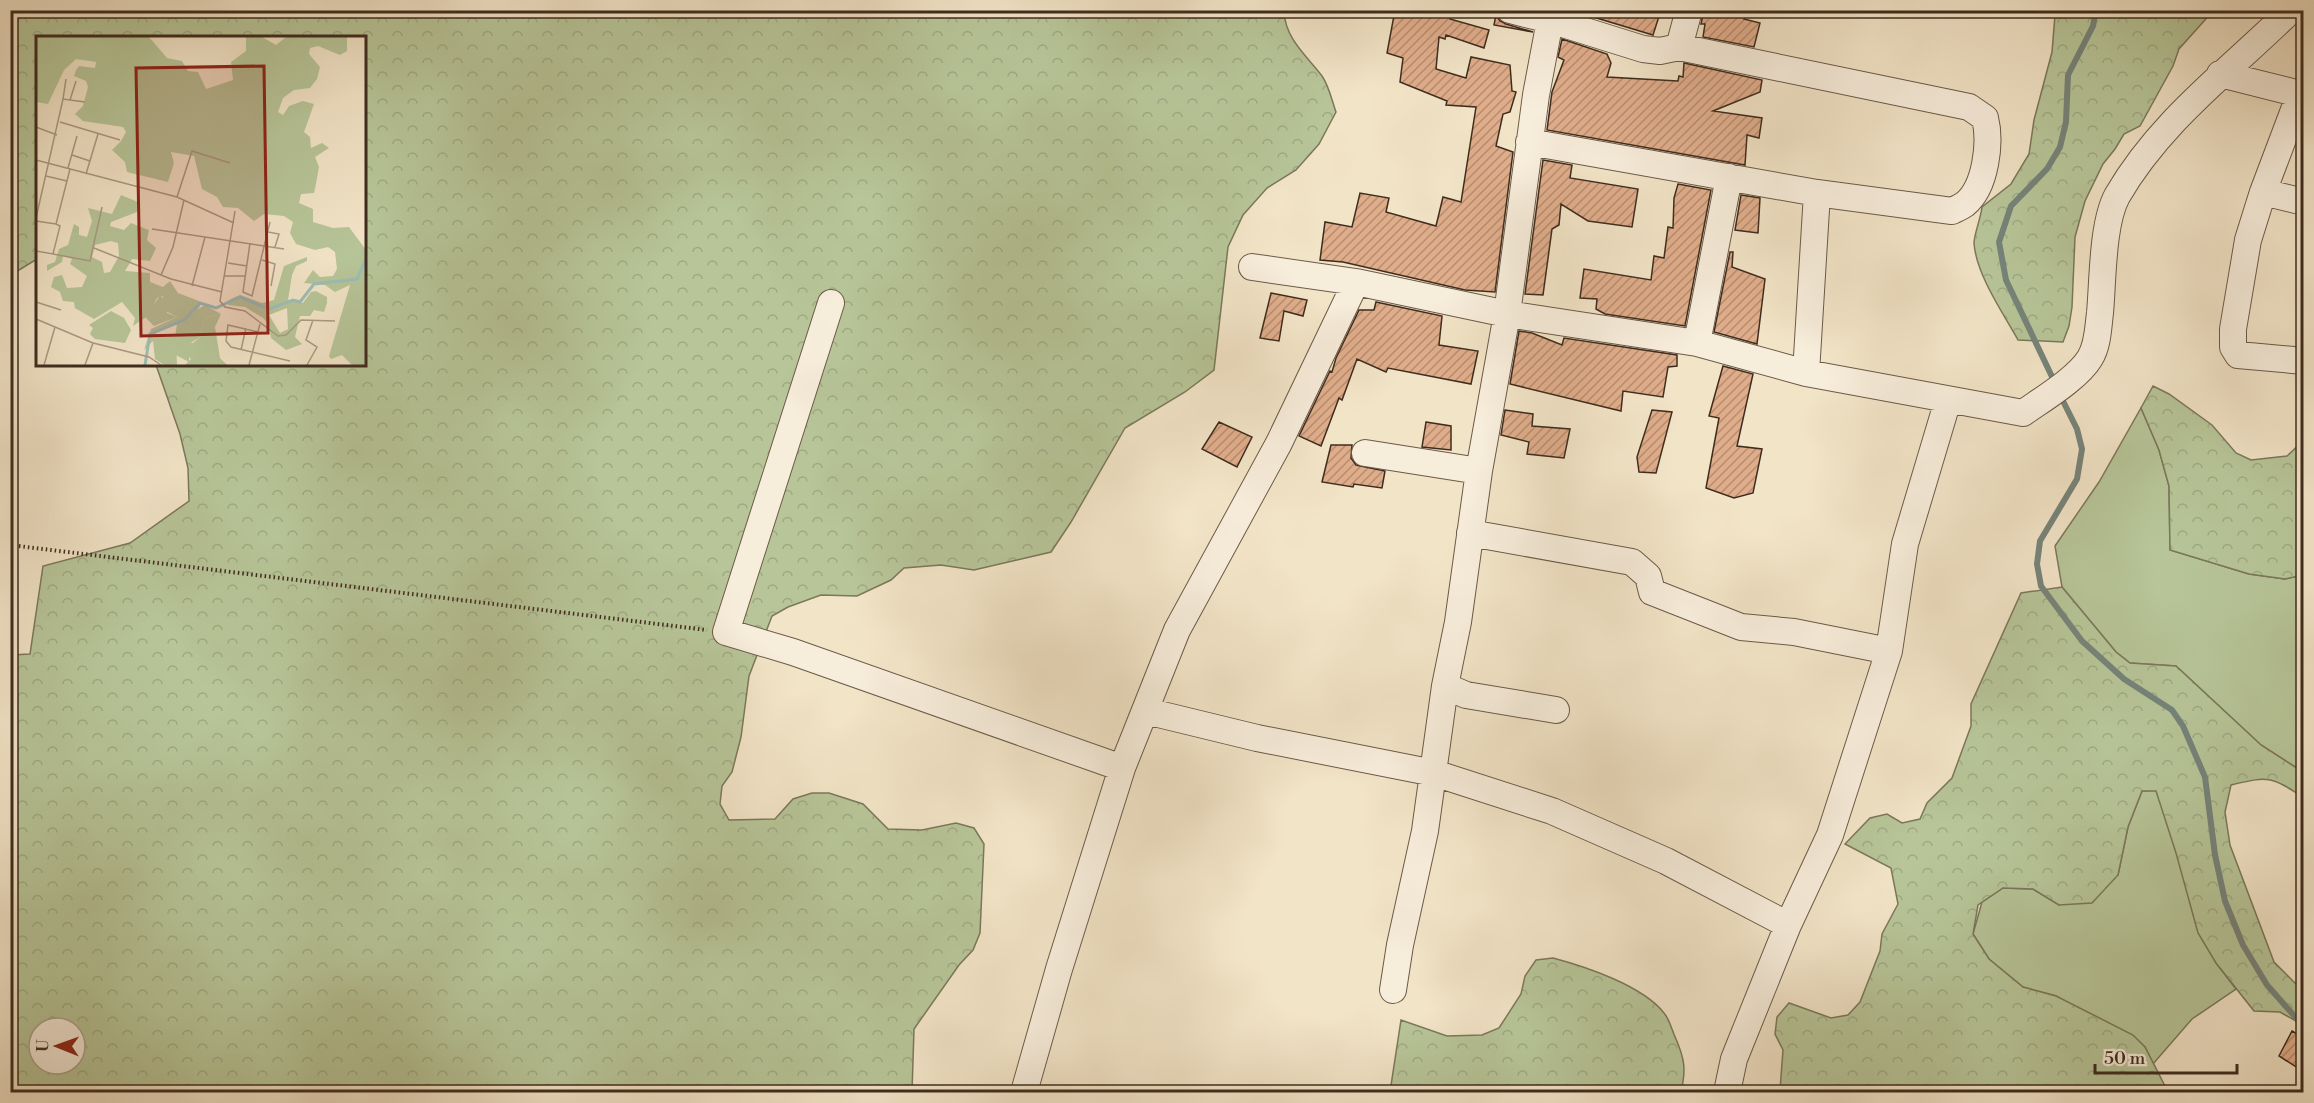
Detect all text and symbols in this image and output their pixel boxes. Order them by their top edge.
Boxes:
inset map [36,36,366,366]
north arrow [27,1016,87,1076]
scale bar [2095,1037,2238,1075]
text: U [33,1039,53,1052]
text: 50 m [2104,1047,2146,1070]

